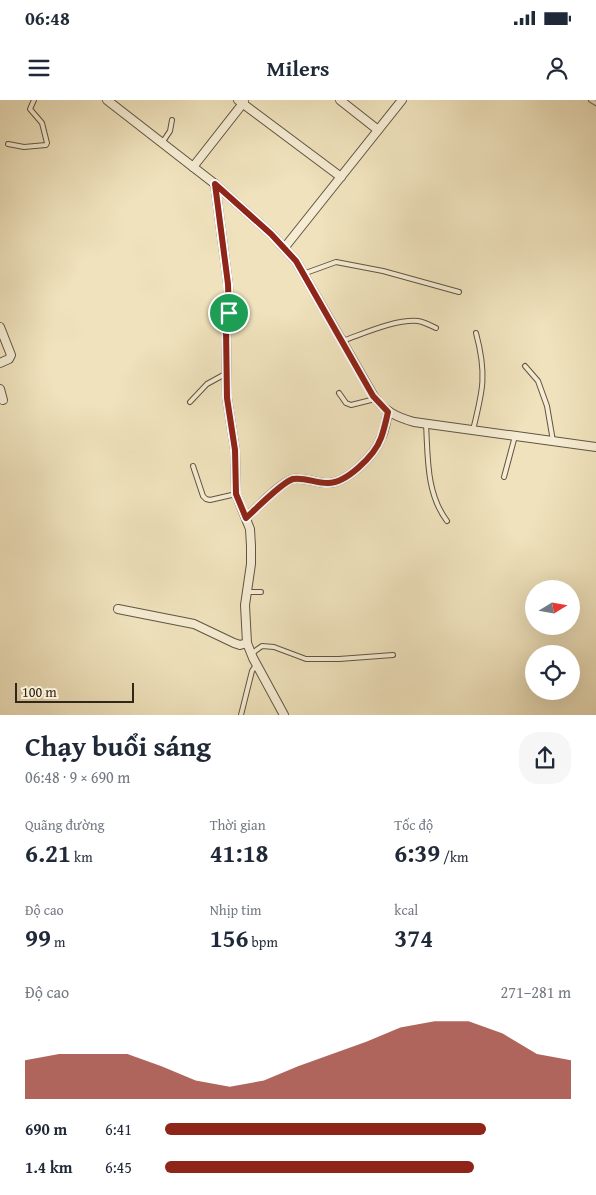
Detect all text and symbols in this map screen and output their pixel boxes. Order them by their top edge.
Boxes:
text: 06:48 [25,4,70,32]
text: Milers [267,52,329,84]
icon: menu [25,54,53,82]
icon: person [543,54,571,82]
pin [208,292,250,334]
icon: arrive [215,299,243,327]
north arrow [525,580,580,635]
map controls [525,580,580,700]
button: locate [525,645,580,700]
scale bar [15,680,134,703]
text: 100 m [22,682,57,702]
text: Chạy buổi sáng [25,725,211,766]
button: share [519,732,571,784]
text: 06:48 · 9 × 690 m [25,765,130,789]
text: Quãng đường [25,815,105,835]
text: Thời gian [210,815,266,835]
text: Tốc độ [394,815,433,835]
text: 6.21 [25,835,71,871]
text: 41:18 [210,835,269,871]
text: 6:39 [394,835,440,871]
text: km [71,847,93,867]
text: /km [440,847,469,867]
text: Độ cao [25,900,64,920]
text: Nhịp tim [210,900,262,920]
text: kcal [394,900,418,920]
text: 99 [25,920,51,956]
text: 156 [210,920,249,956]
text: 374 [394,920,433,956]
text: m [51,932,65,952]
text: bpm [249,932,278,952]
text: Độ cao [25,980,69,1004]
text: 271–281 m [501,980,571,1004]
text: 690 m [25,1117,67,1141]
text: 6:41 [105,1117,132,1141]
text: 1.4 km [25,1155,72,1179]
text: 6:45 [105,1155,132,1179]

